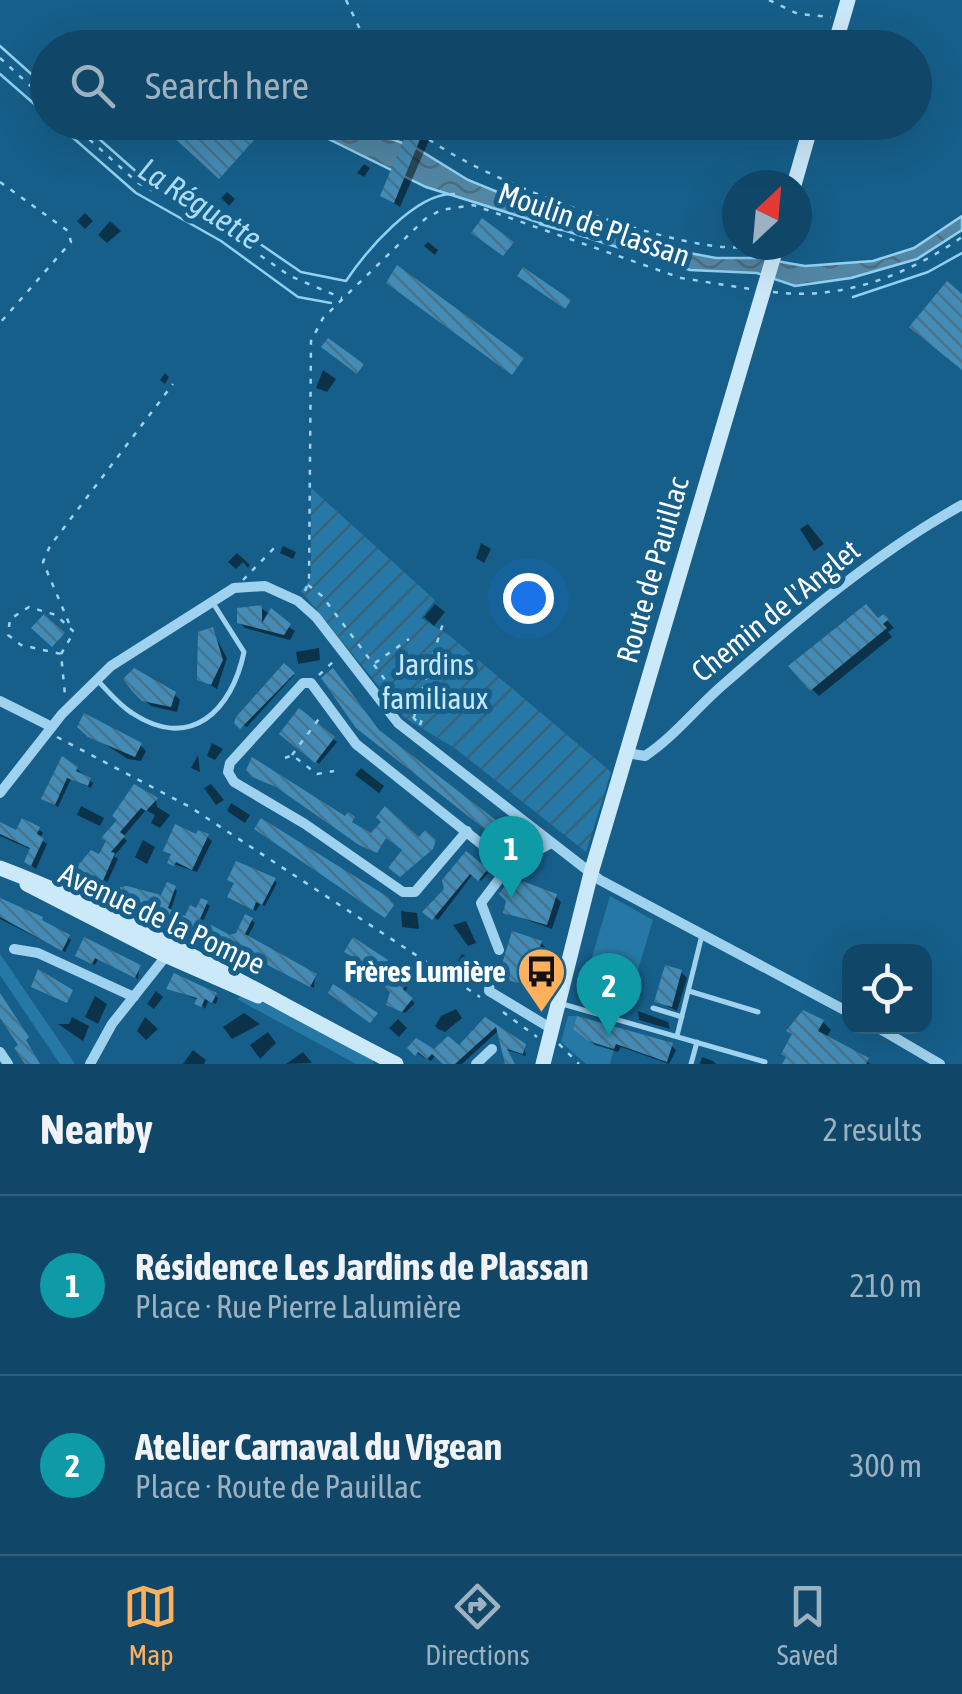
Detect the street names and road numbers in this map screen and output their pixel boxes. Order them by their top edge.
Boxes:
street label: Moulin de Plassan [494,175,695,273]
street label: Route de Pauillac [609,472,695,667]
street label: Chemin de l'Anglet [685,532,866,688]
street label: Avenue de la Pompe [54,856,271,981]

